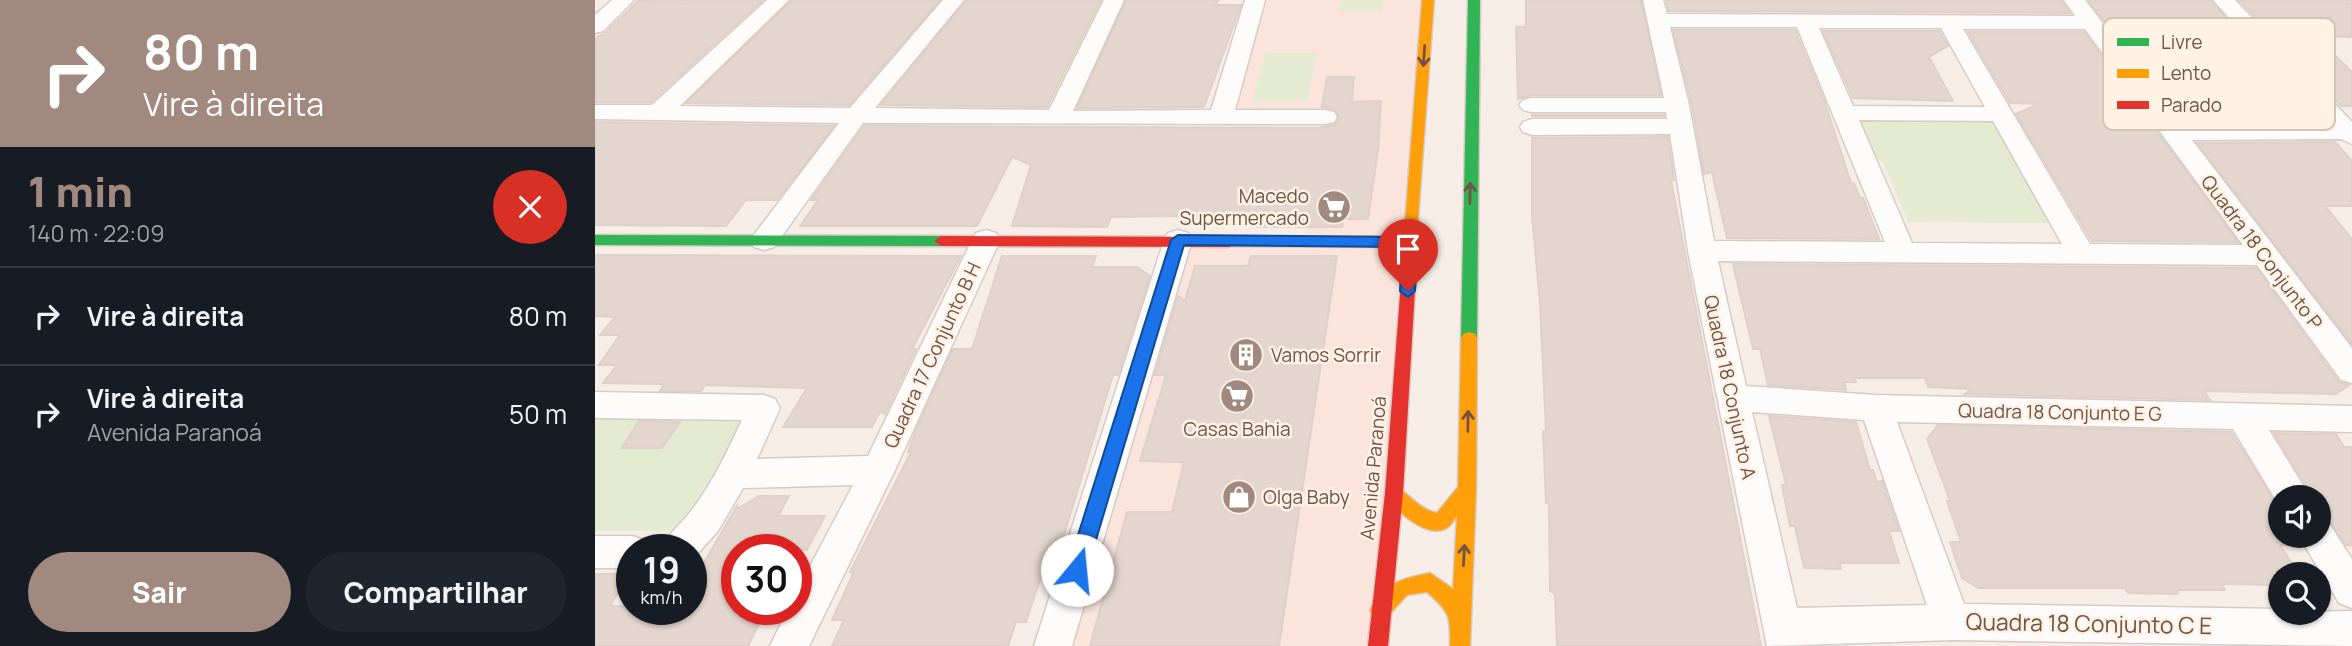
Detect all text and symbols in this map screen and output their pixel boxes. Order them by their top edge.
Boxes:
text: 80 m [143,18,259,85]
legend [2103,18,2335,130]
icon: right [28,28,119,119]
text: Livre [2161,29,2203,55]
one-way arrow [1417,44,1430,67]
text: Lento [2161,60,2211,86]
text: Vire à direita [143,82,324,126]
text: Parado [2161,92,2222,118]
text: 1 min [28,162,133,220]
street label: Quadra 18 Conjunto P [2195,169,2329,335]
button: close [493,170,567,244]
one-way arrow [1463,182,1477,205]
place label: Macedo Supermercado [1179,183,1309,231]
supermarket icon: Macedo Supermercado [1315,188,1353,226]
text: 140 m · 22:09 [28,217,164,249]
pin [1378,219,1438,291]
icon: arrive [1389,230,1427,268]
street label: Quadra 17 Conjunto B H [877,258,987,452]
street label: Quadra 18 Conjunto A [1698,293,1762,481]
icon: right [28,297,66,335]
text: Vire à direita [87,298,244,334]
text: 80 m [509,298,567,334]
building icon: Vamos Sorrir [1227,336,1265,374]
place label: Vamos Sorrir [1271,342,1381,368]
supermarket icon: Casas Bahia [1218,377,1256,415]
text: Vire à direita [87,380,244,416]
icon: right [28,395,66,433]
street label: Avenida Paranoá [1354,395,1392,541]
text: 50 m [509,396,567,432]
street label: Quadra 18 Conjunto E G [1958,397,2162,427]
one-way arrow [1461,410,1475,433]
text: Avenida Paranoá [87,416,262,448]
place label: Casas Bahia [1184,416,1290,442]
shop icon: Olga Baby [1220,478,1258,516]
place label: Olga Baby [1263,484,1350,510]
map controls [2268,485,2331,625]
button: sound [2268,485,2331,548]
position arrow [1040,533,1114,607]
speed limit sign: 30 [721,534,812,625]
one-way arrow [1457,544,1470,567]
text: 19 [643,546,680,594]
button: Sair [28,552,291,632]
button: Compartilhar [305,552,567,632]
button: search [2268,562,2331,625]
text: km/h [641,585,682,609]
street label: Quadra 18 Conjunto C E [1965,605,2213,641]

